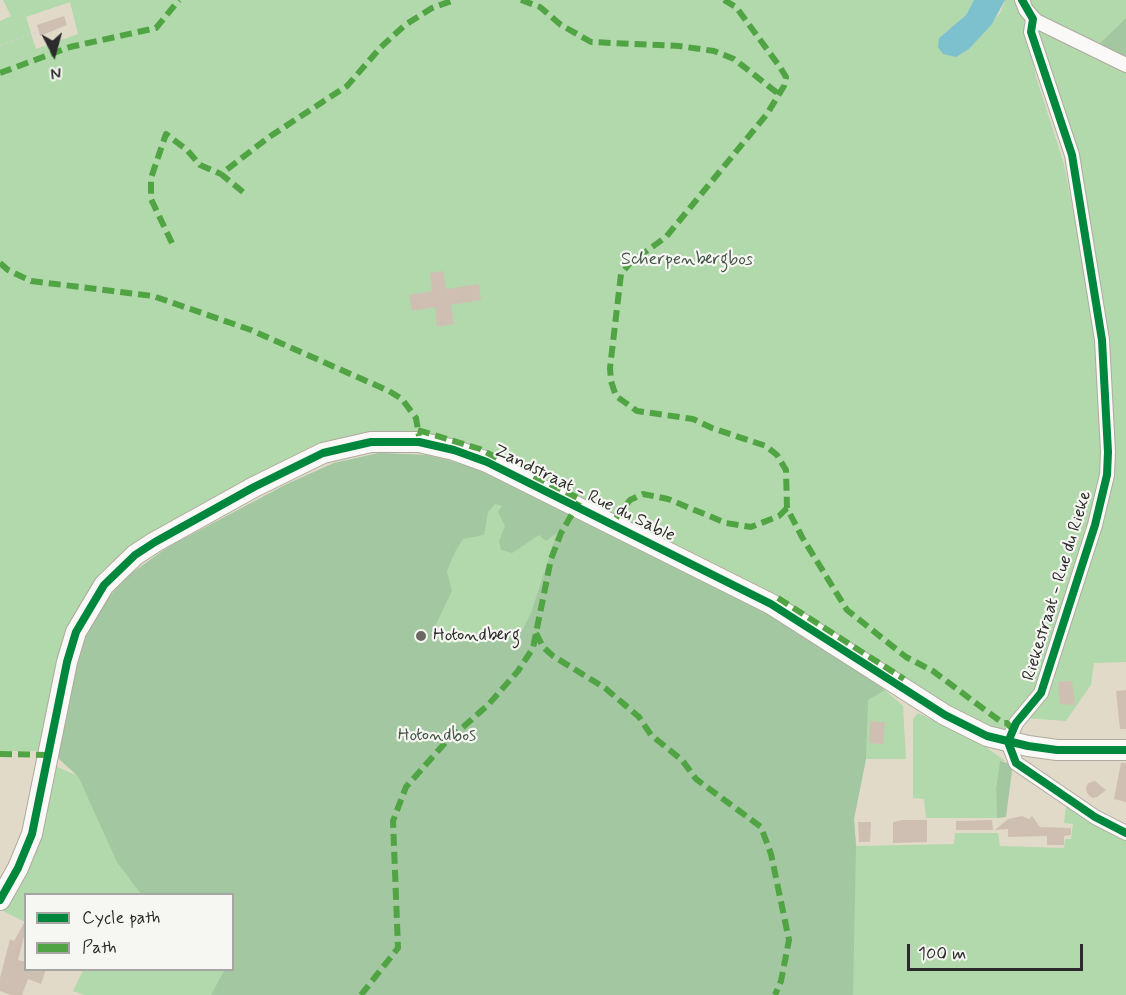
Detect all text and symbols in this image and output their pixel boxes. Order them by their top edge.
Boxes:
north arrow [24,24,84,84]
text: N [50,61,62,83]
park label: Scherpenbergbos [621,249,753,271]
street label: Zandstraat - Rue du Sable [490,441,678,547]
street label: Riekestraat - Rue du Rieke [1019,488,1097,684]
place label: Hotondberg [433,625,520,647]
marker: Hotondberg [414,629,428,643]
park label: Hotondbos [398,725,476,747]
legend [24,893,234,971]
text: Cycle path [82,906,160,930]
scale bar [910,932,1086,970]
text: Path [82,936,117,960]
text: 100 m [918,942,966,966]

